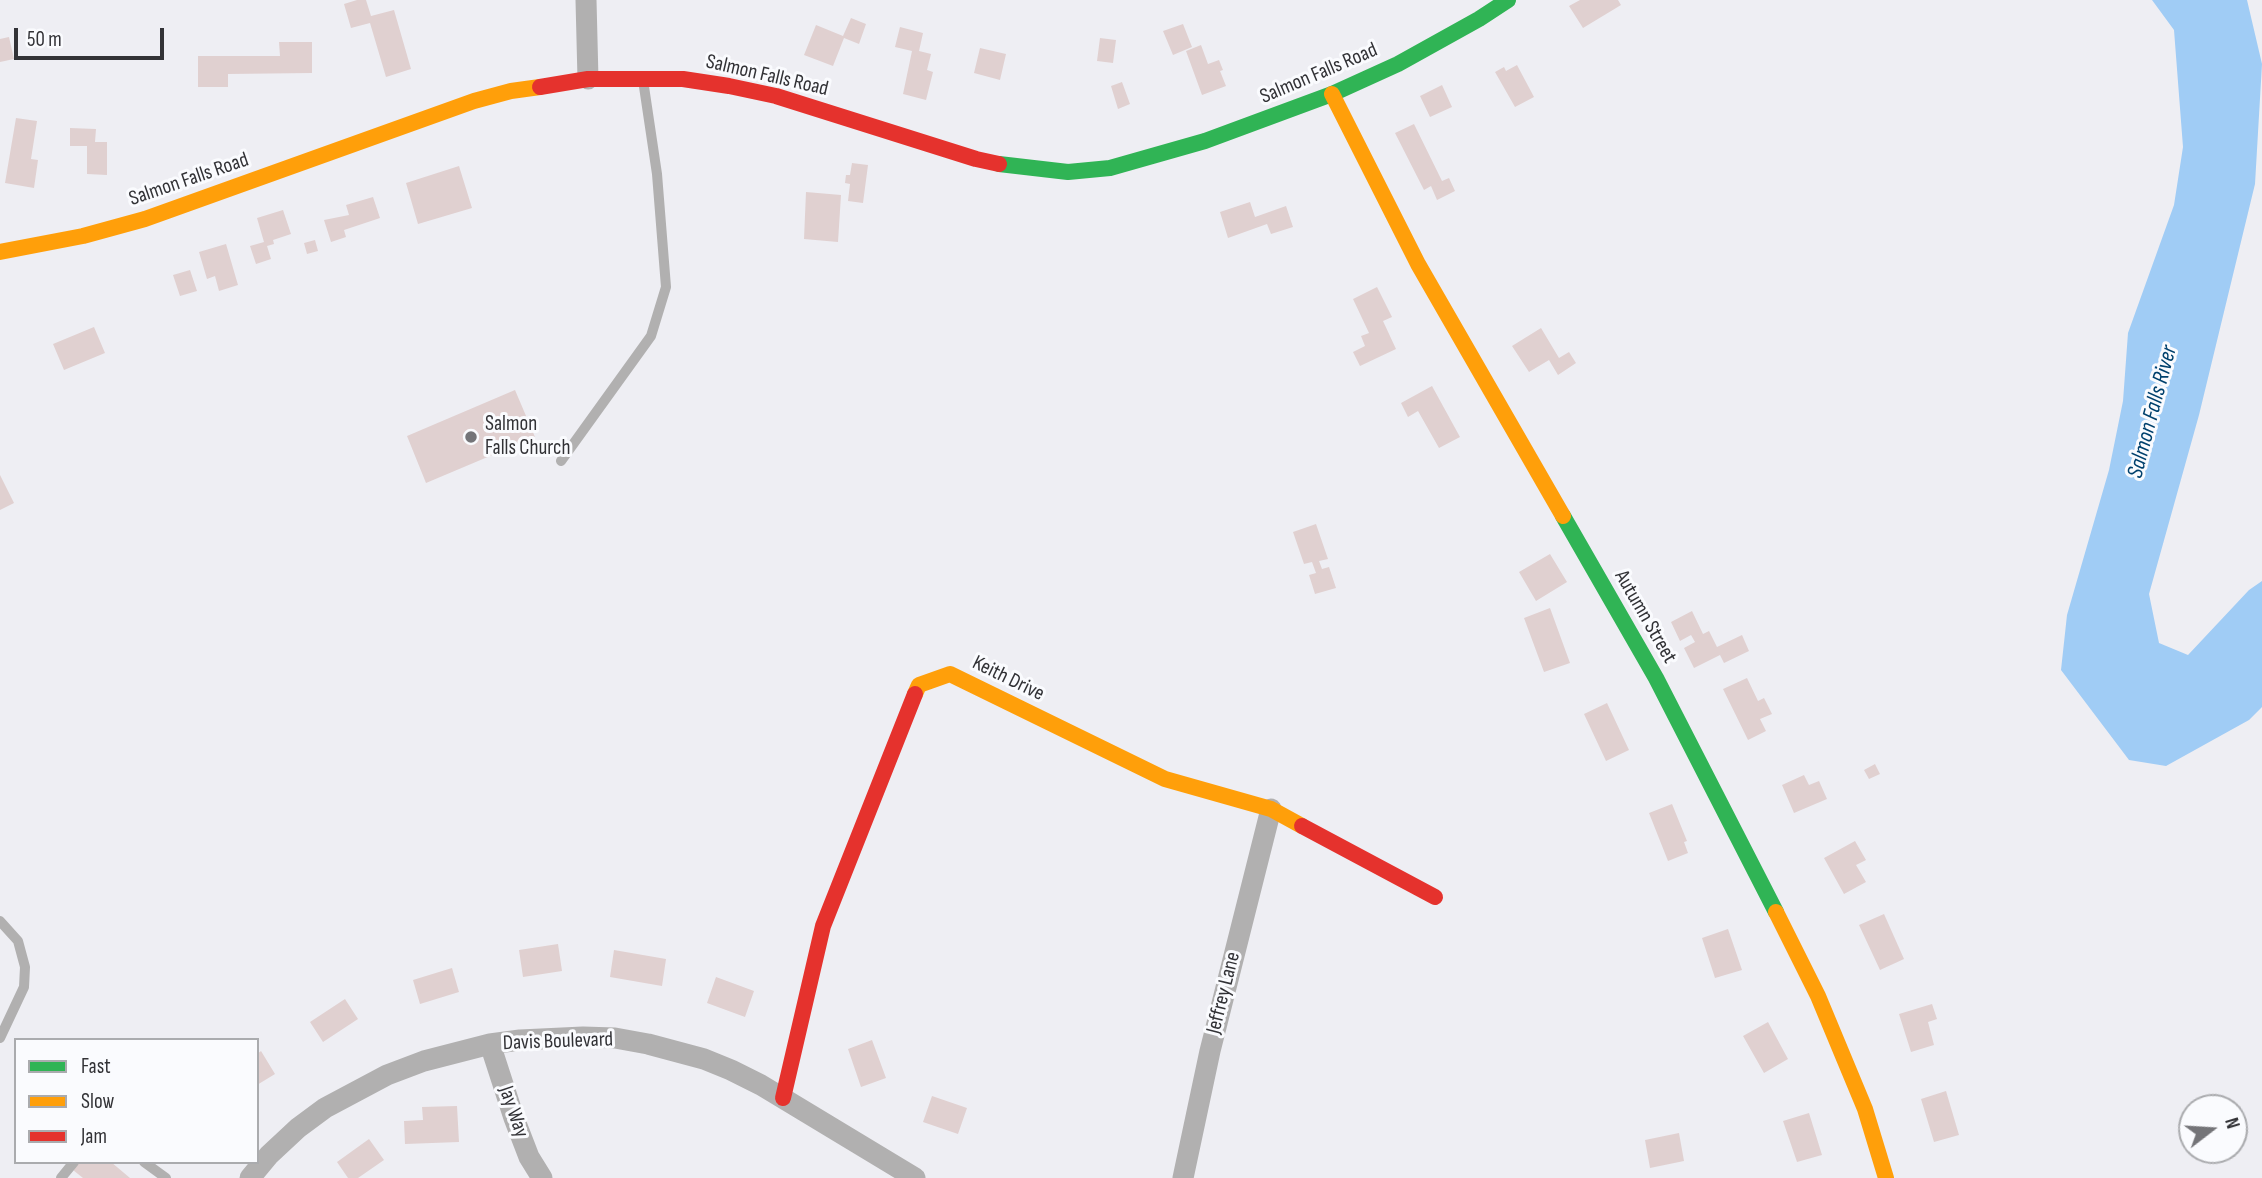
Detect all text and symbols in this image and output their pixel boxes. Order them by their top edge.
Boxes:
scale bar [18,14,168,58]
text: 50 m [27,27,62,52]
street label: Salmon Falls Road [1257,38,1381,110]
street label: Salmon Falls Road [703,50,831,102]
street label: Salmon Falls Road [126,148,252,212]
water label: Salmon Falls River [2122,343,2184,481]
place label: Salmon Falls Church [485,412,570,462]
marker: Salmon Falls Church [463,429,479,445]
street label: Autumn Street [1608,566,1682,668]
street label: Keith Drive [968,651,1048,707]
street label: Jeffrey Lane [1202,949,1246,1037]
street label: Davis Boulevard [502,1027,614,1057]
legend [14,1038,259,1164]
text: Fast [81,1054,111,1079]
street label: Jay Way [492,1083,534,1141]
text: Slow [81,1089,114,1114]
north arrow [2178,1094,2248,1164]
text: N [2219,1115,2244,1132]
text: Jam [81,1124,107,1149]

